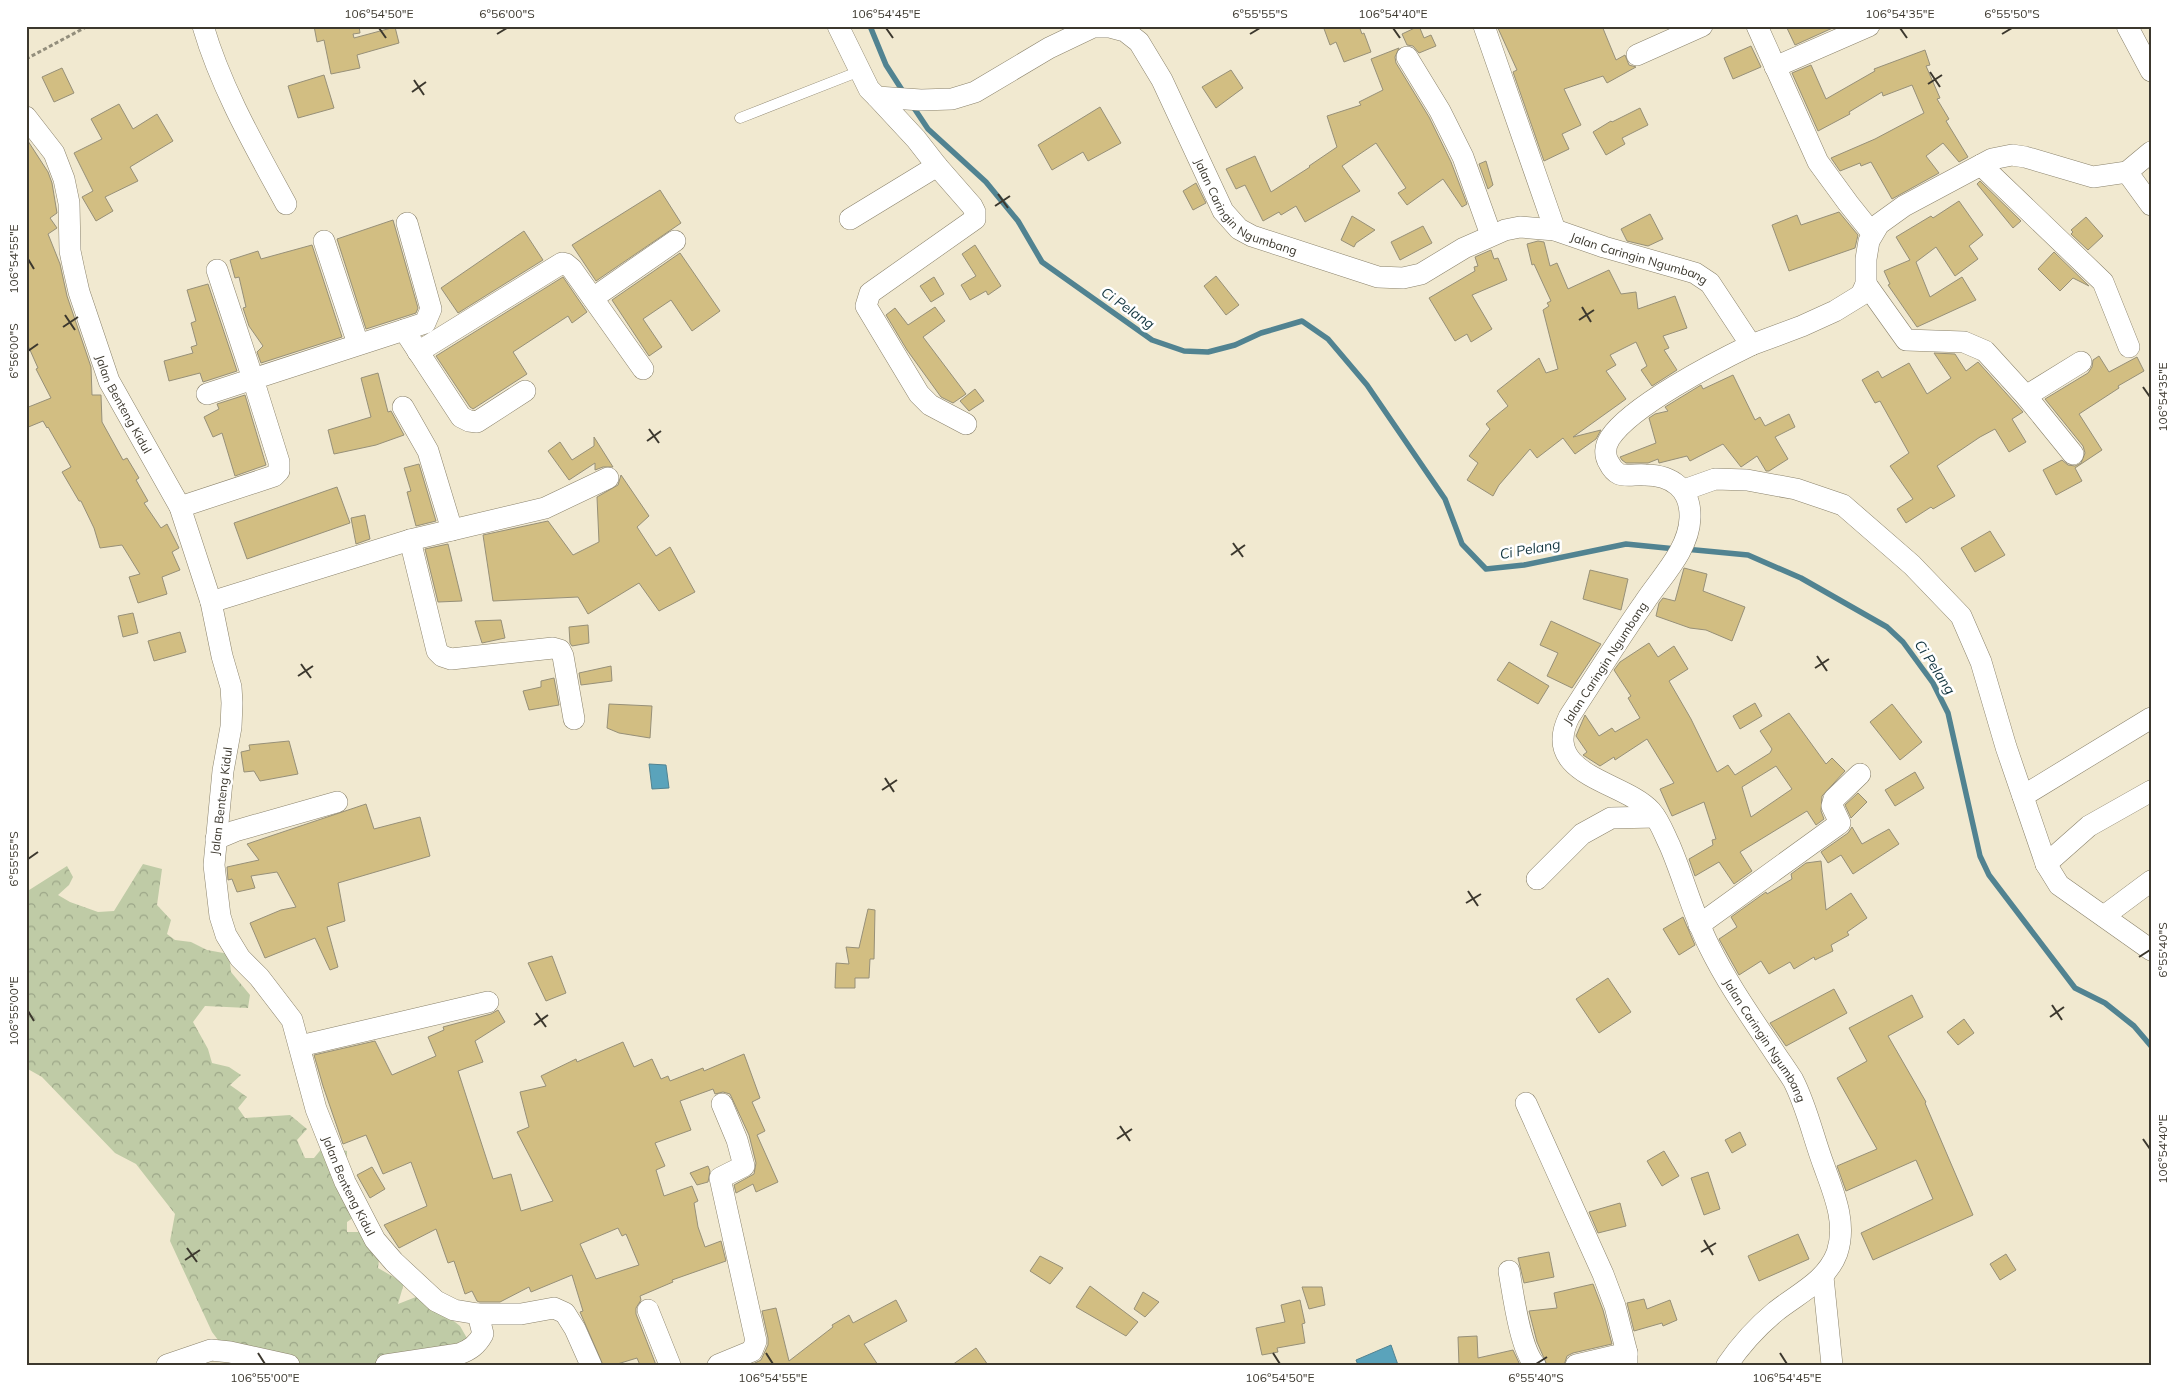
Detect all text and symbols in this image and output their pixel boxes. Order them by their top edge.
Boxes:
text: 106°54'50"E [344,6,414,21]
text: 6°56'00"S [479,6,535,21]
text: 106°54'45"E [851,6,921,21]
text: 6°55'55"S [1232,6,1288,21]
text: 106°54'40"E [1358,6,1428,21]
text: 106°54'35"E [1865,6,1935,21]
text: 6°55'50"S [1984,6,2040,21]
street label: Jalan Caringin Ngumbang [1192,156,1299,258]
text: 106°54'55"E [6,224,21,294]
street label: Jalan Caringin Ngumbang [1569,229,1711,287]
water label: Ci Pelang [1098,283,1159,333]
text: 6°56'00"S [6,323,21,379]
street label: Jalan Benteng Kidul [93,353,156,456]
text: 106°54'35"E [2155,362,2170,432]
water label: Ci Pelang [1498,535,1562,563]
street label: Jalan Caringin Ngumbang [1560,599,1650,727]
water label: Ci Pelang [1911,636,1960,698]
street label: Jalan Benteng Kidul [207,746,235,856]
text: 6°55'55"S [6,831,21,887]
text: 6°55'40"S [2155,922,2170,978]
text: 106°55'00"E [6,976,21,1046]
street label: Jalan Caringin Ngumbang [1721,976,1809,1104]
text: 106°54'40"E [2155,1114,2170,1184]
street label: Jalan Benteng Kidul [320,1133,379,1238]
text: 106°55'00"E [230,1370,300,1385]
text: 106°54'55"E [738,1370,808,1385]
text: 106°54'50"E [1245,1370,1315,1385]
text: 6°55'40"S [1508,1370,1564,1385]
text: 106°54'45"E [1752,1370,1822,1385]

